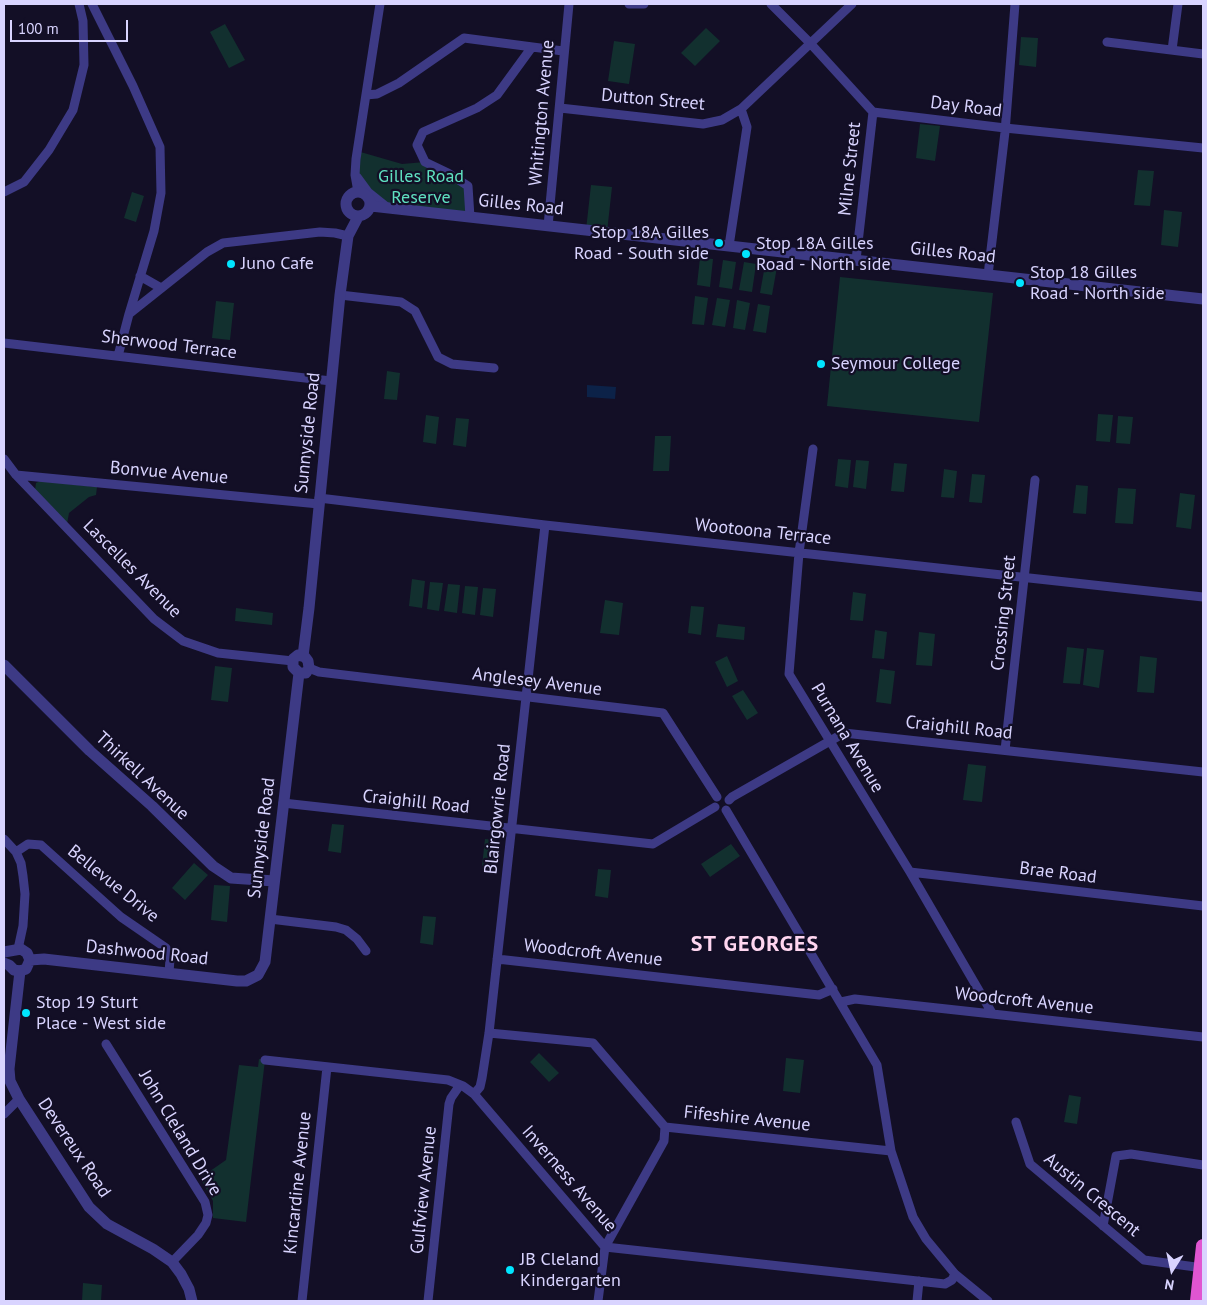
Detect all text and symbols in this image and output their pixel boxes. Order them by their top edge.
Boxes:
scale bar [12,10,130,42]
text: 100 m [18,19,59,38]
street label: Whitington Avenue [525,39,559,187]
street label: Dutton Street [600,85,706,115]
street label: Day Road [929,92,1003,122]
street label: Milne Street [834,121,866,217]
park label: Gilles Road Reserve [378,166,464,208]
street label: Gilles Road [477,190,565,220]
place label: Stop 18A Gilles Road - South side [574,222,709,264]
place label: Stop 18A Gilles Road - North side [756,233,891,276]
marker: Stop 18A Gilles Road - South side [713,237,725,249]
street label: Gilles Road [909,238,997,268]
marker: Stop 18A Gilles Road - North side [740,248,752,260]
place label: Juno Cafe [241,253,314,275]
marker: Juno Cafe [225,258,237,270]
place label: Stop 18 Gilles Road - North side [1030,262,1165,304]
marker: Stop 18 Gilles Road - North side [1014,277,1026,289]
street label: Sherwood Terrace [100,326,238,364]
place label: Seymour College [831,353,960,375]
marker: Seymour College [815,358,827,370]
street label: Sunnyside Road [291,371,325,495]
street label: Bonvue Avenue [109,457,229,489]
street label: Wootoona Terrace [694,514,832,550]
street label: Lascelles Avenue [78,515,186,623]
street label: Crossing Street [987,554,1021,672]
street label: Anglesey Avenue [471,663,603,701]
street label: Purnana Avenue [806,679,888,797]
street label: Craighill Road [904,712,1014,744]
street label: Thirkell Avenue [91,727,193,825]
street label: Blairgowrie Road [480,743,516,875]
street label: Sunnyside Road [244,776,280,900]
street label: Craighill Road [361,786,471,818]
street label: Bellevue Drive [63,840,163,928]
street label: Brae Road [1018,858,1098,888]
district label: ST GEORGES [690,932,820,958]
street label: Woodcroft Avenue [523,935,663,971]
street label: Dashwood Road [85,936,209,970]
street label: Woodcroft Avenue [954,983,1094,1019]
place label: Stop 19 Sturt Place - West side [36,992,166,1034]
marker: Stop 19 Sturt Place - West side [20,1007,32,1019]
street label: John Cleland Drive [134,1066,226,1200]
street label: Devereux Road [33,1094,115,1202]
street label: Fifeshire Avenue [683,1102,811,1136]
street label: Kincardine Avenue [280,1111,316,1255]
street label: Inverness Avenue [517,1121,621,1237]
street label: Gulfview Avenue [407,1125,441,1255]
street label: Austin Crescent [1039,1148,1145,1242]
north arrow [1147,1245,1197,1295]
place label: JB Cleland Kindergarten [520,1249,621,1292]
marker: JB Cleland Kindergarten [504,1264,516,1276]
text: N [1163,1275,1175,1294]

